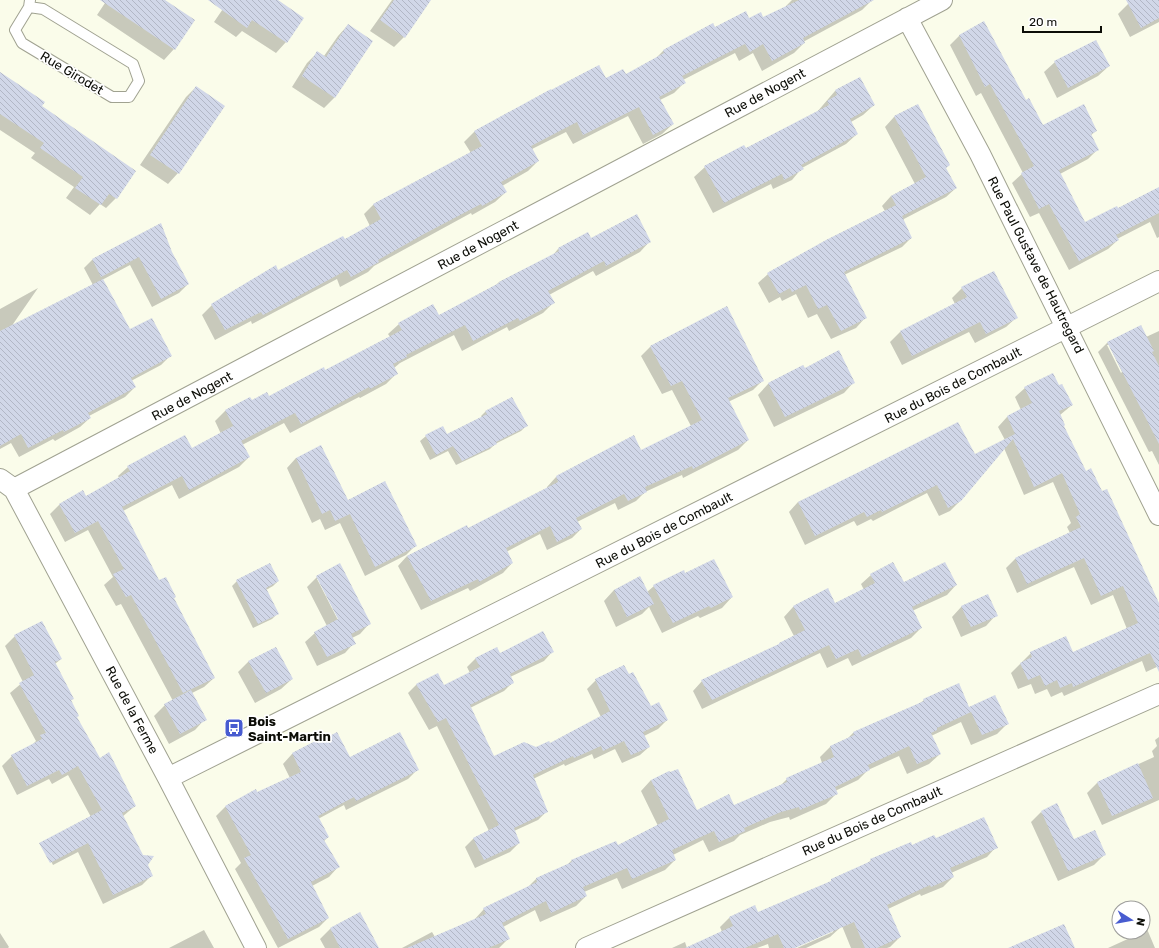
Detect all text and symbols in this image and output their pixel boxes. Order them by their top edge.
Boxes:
scale bar [1023,8,1101,34]
text: 20 m [1029,15,1057,29]
street label: Rue Girodet [38,48,106,98]
street label: Rue de Nogent [722,65,808,121]
street label: Rue Paul Gustave de Hautregard [984,174,1087,356]
street label: Rue de Nogent [435,217,521,273]
street label: Rue du Bois de Combault [882,344,1024,426]
street label: Rue de Nogent [149,368,235,424]
street label: Rue du Bois de Combault [593,489,735,571]
street label: Rue de la Ferme [103,664,161,756]
place label: Bois Saint-Martin [248,714,331,744]
bus stop icon: Bois Saint-Martin [223,717,245,739]
street label: Rue du Bois de Combault [800,783,944,859]
north arrow [1111,900,1151,940]
text: N [1133,917,1147,927]

